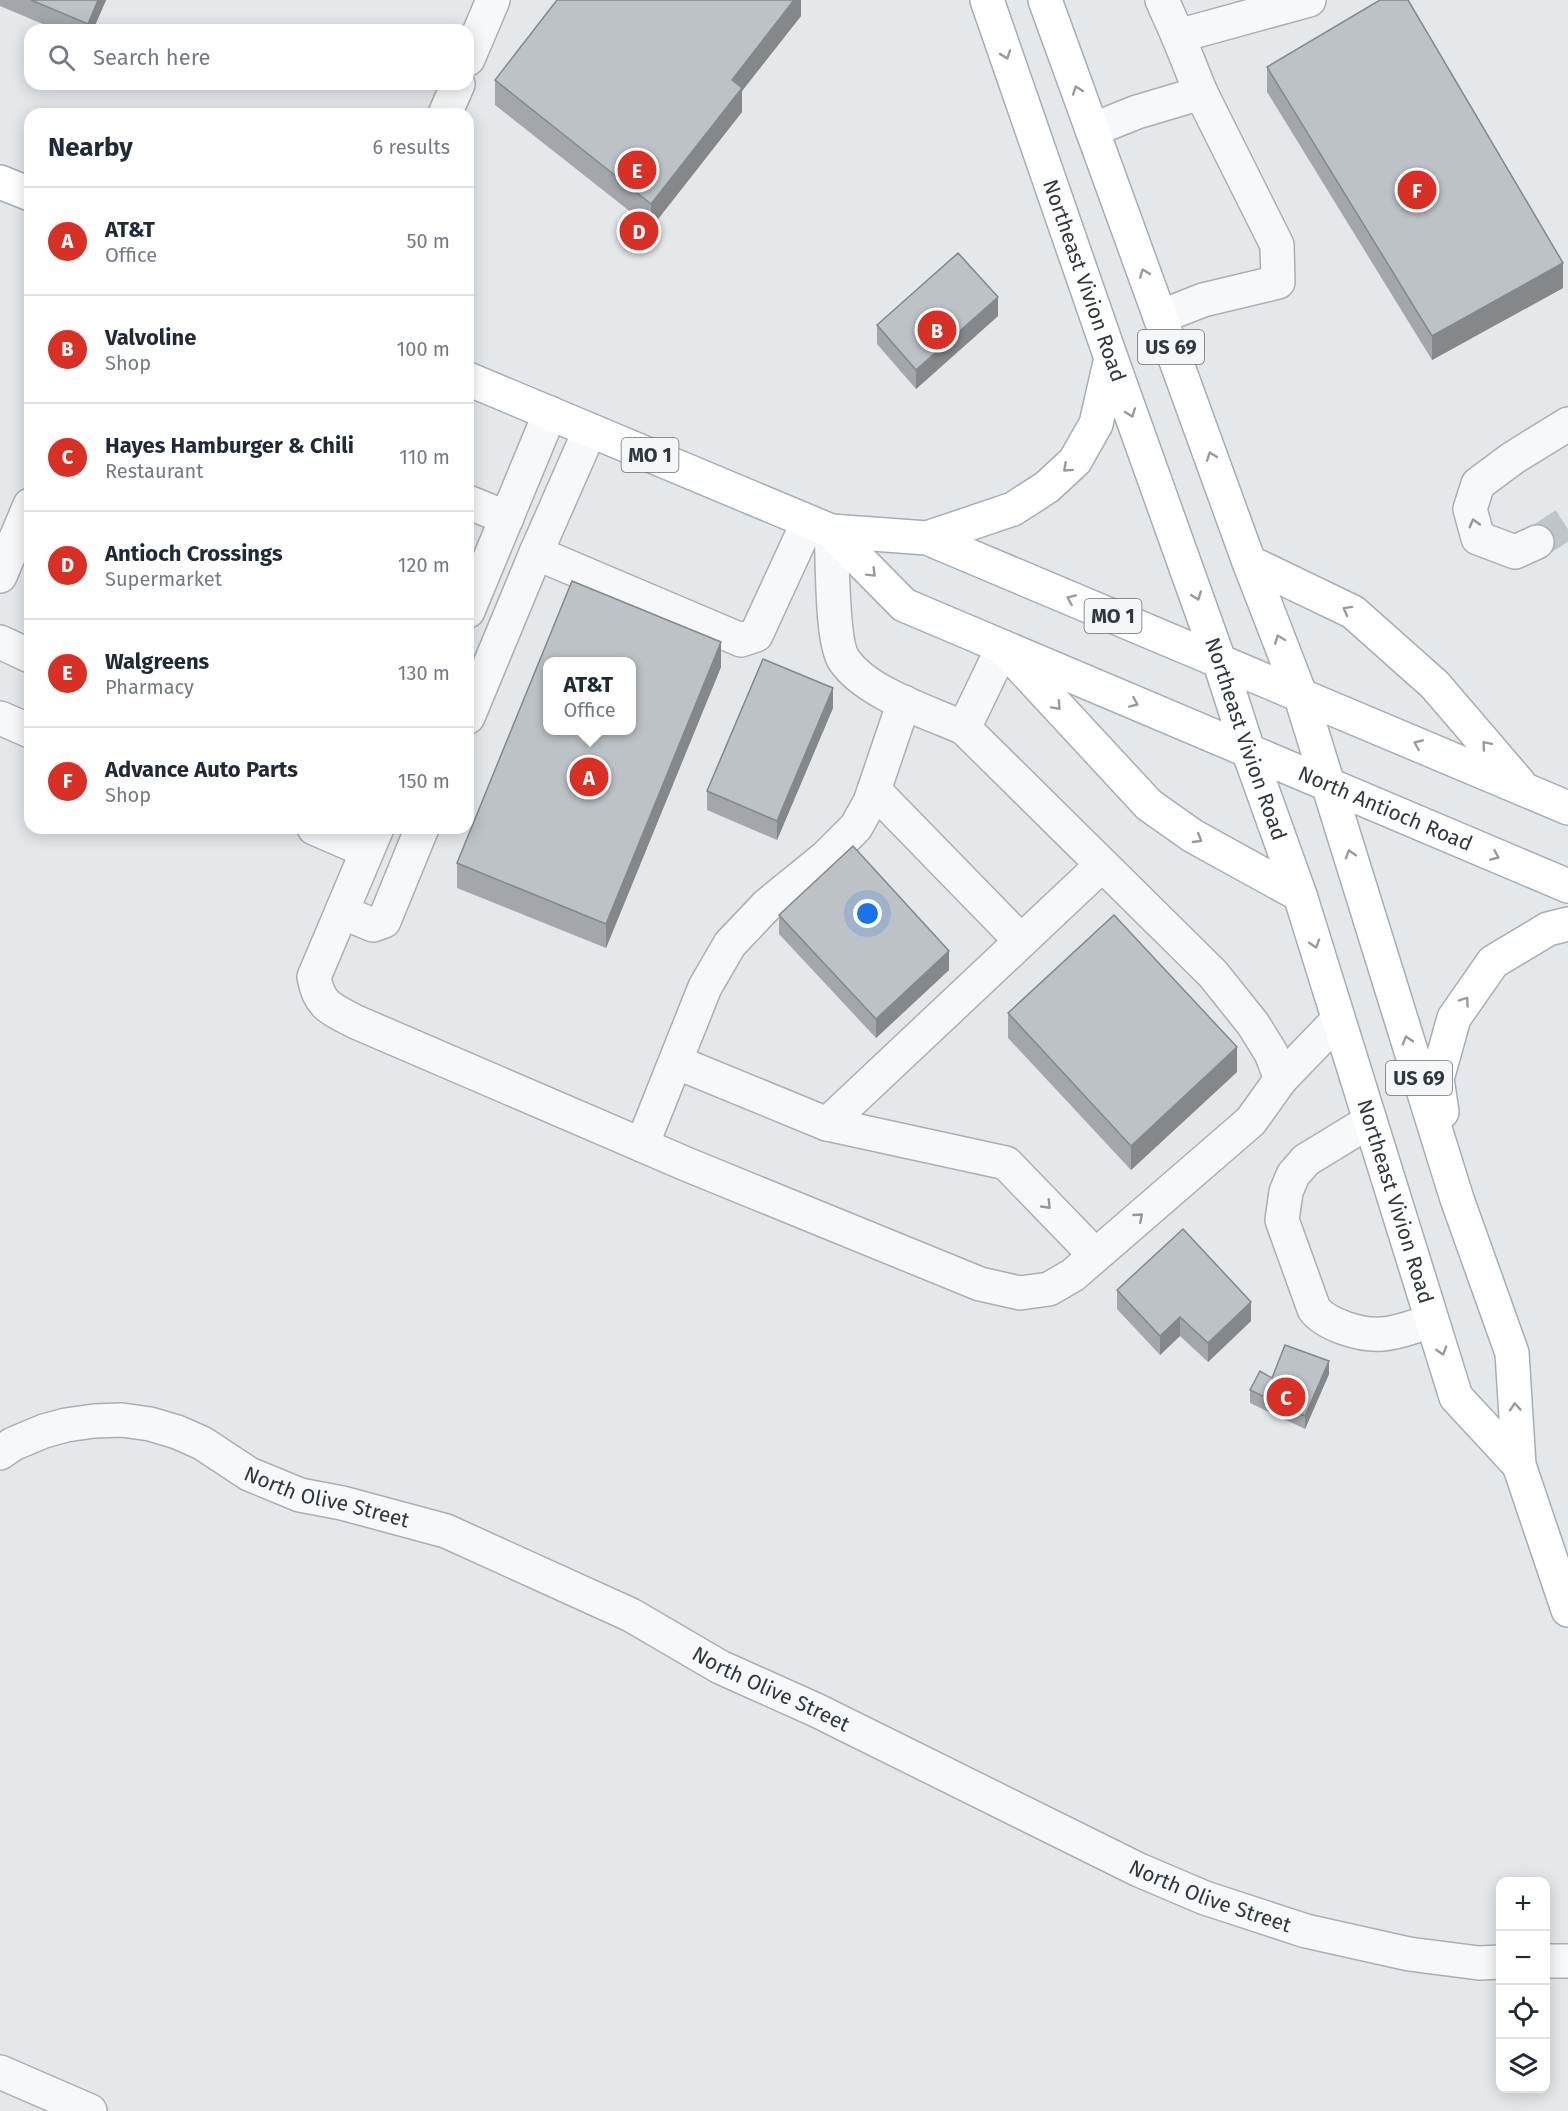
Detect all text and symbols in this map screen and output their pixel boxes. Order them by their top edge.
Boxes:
search box [24,24,474,90]
icon: search [45,41,78,74]
text: Search here [93,44,211,71]
one-way arrow [999,49,1012,60]
one-way arrow [1072,85,1085,96]
text: Nearby [48,132,133,163]
text: 6 results [373,135,450,159]
pin: E [618,148,656,192]
pin: F [1398,168,1436,213]
street label: Northeast Vivion Road [1037,176,1131,385]
pin: D [620,208,658,254]
text: AT&T [105,216,155,243]
text: A [62,229,73,253]
text: 50 m [406,229,450,253]
text: Office [105,243,157,267]
one-way arrow [1139,268,1152,279]
pin: B [918,308,956,352]
text: Valvoline [105,324,196,351]
road number: US 69 [1138,330,1204,364]
text: B [61,337,74,361]
text: 100 m [397,337,450,361]
text: Shop [105,351,151,375]
one-way arrow [1124,407,1137,418]
text: Hayes Hamburger & Chili [105,432,354,459]
road number: MO 1 [622,438,678,472]
text: C [62,445,73,469]
text: 110 m [399,445,450,469]
one-way arrow [1206,452,1218,463]
text: Restaurant [105,459,203,483]
one-way arrow [1063,461,1073,472]
one-way arrow [1468,518,1481,528]
text: Antioch Crossings [105,540,283,567]
text: D [61,553,74,577]
text: 120 m [398,553,450,577]
one-way arrow [865,566,876,577]
text: Supermarket [105,567,222,591]
one-way arrow [1189,590,1202,601]
one-way arrow [1067,594,1078,606]
road number: MO 1 [1084,599,1142,633]
one-way arrow [1343,606,1353,617]
street label: Northeast Vivion Road [1199,634,1292,844]
one-way arrow [1274,634,1286,645]
text: Walgreens [105,648,209,675]
popup [543,657,636,735]
text: E [62,661,73,685]
text: 130 m [398,661,450,685]
text: AT&T [563,671,613,698]
text: Pharmacy [105,675,194,699]
one-way arrow [1128,695,1139,707]
text: Office [563,698,616,722]
one-way arrow [1050,699,1061,709]
one-way arrow [1413,739,1424,751]
one-way arrow [1482,741,1493,752]
pin: A [570,754,608,800]
text: Advance Auto Parts [105,756,298,783]
street label: North Antioch Road [1294,760,1476,857]
text: F [63,769,72,793]
text: 150 m [398,769,450,793]
text: Shop [105,783,151,807]
one-way arrow [1192,832,1202,843]
one-way arrow [1344,849,1357,859]
one-way arrow [1489,849,1500,861]
your location [853,899,882,928]
one-way arrow [1308,938,1320,949]
one-way arrow [1458,997,1469,1008]
one-way arrow [1402,1035,1414,1046]
road number: US 69 [1386,1061,1452,1095]
street label: Northeast Vivion Road [1351,1096,1439,1307]
one-way arrow [1040,1199,1051,1209]
one-way arrow [1132,1213,1143,1224]
one-way arrow [1434,1345,1447,1356]
pin: C [1266,1374,1306,1420]
one-way arrow [1509,1402,1522,1411]
street label: North Olive Street [240,1460,412,1534]
street label: North Olive Street [688,1641,854,1738]
street label: North Olive Street [1125,1854,1295,1938]
map controls [1496,1877,1550,2093]
button: + [1496,1877,1550,1931]
button: − [1496,1931,1550,1985]
button: locate [1496,1985,1550,2039]
button: layers [1496,2039,1550,2093]

